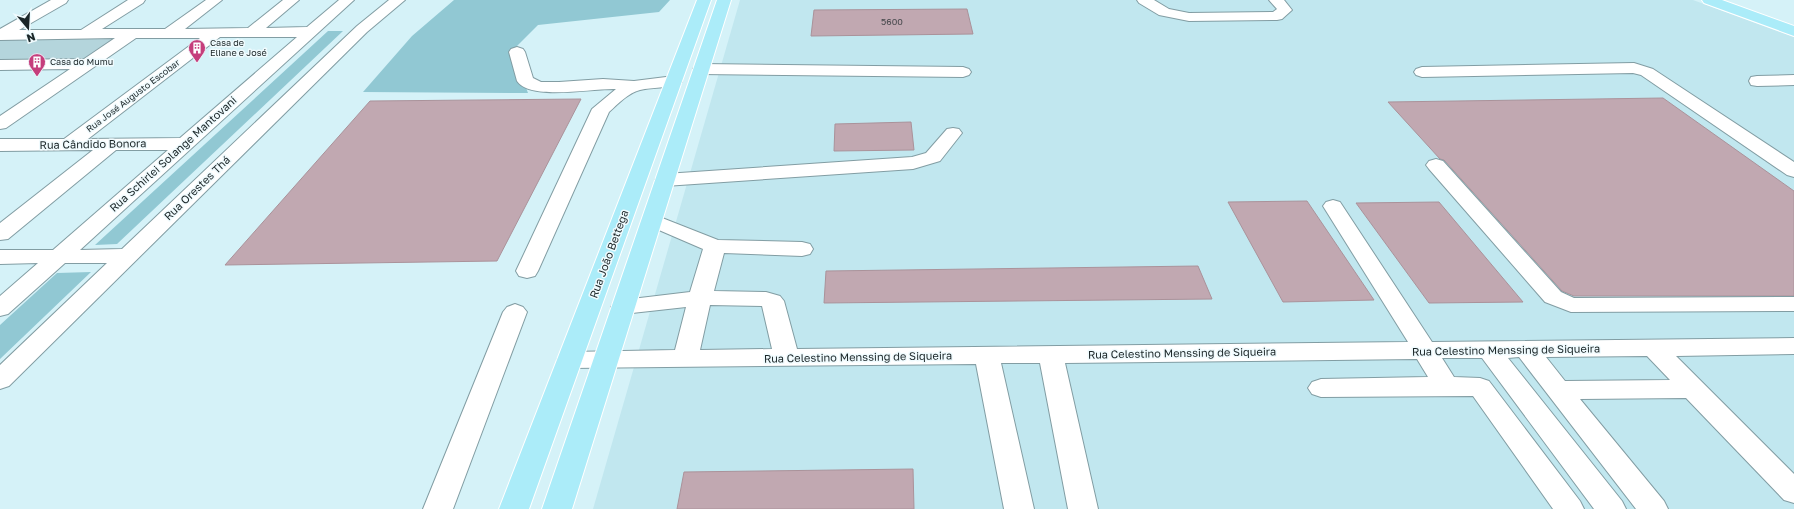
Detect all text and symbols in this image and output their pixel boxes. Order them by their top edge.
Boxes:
north arrow [8,8,48,48]
house number: 5600 [881,16,903,27]
text: N [25,31,37,45]
place label: Casa de Eliane e José [210,37,267,58]
building icon: Casa de Eliane e José [187,38,207,63]
building icon: Casa do Mumu [27,52,47,77]
place label: Casa do Mumu [50,56,113,67]
street label: Rua José Augusto Escobar [84,57,182,134]
street label: Rua Schirlei Solange Mantovani [107,93,239,214]
street label: Rua Cândido Bonora [39,136,147,151]
street label: Rua Orestes Thá [161,153,232,222]
street label: Rua João Bettega [587,208,631,300]
street label: Rua Celestino Menssing de Siqueira [1412,341,1600,358]
street label: Rua Celestino Menssing de Siqueira [1088,344,1276,361]
street label: Rua Celestino Menssing de Siqueira [764,348,952,365]

